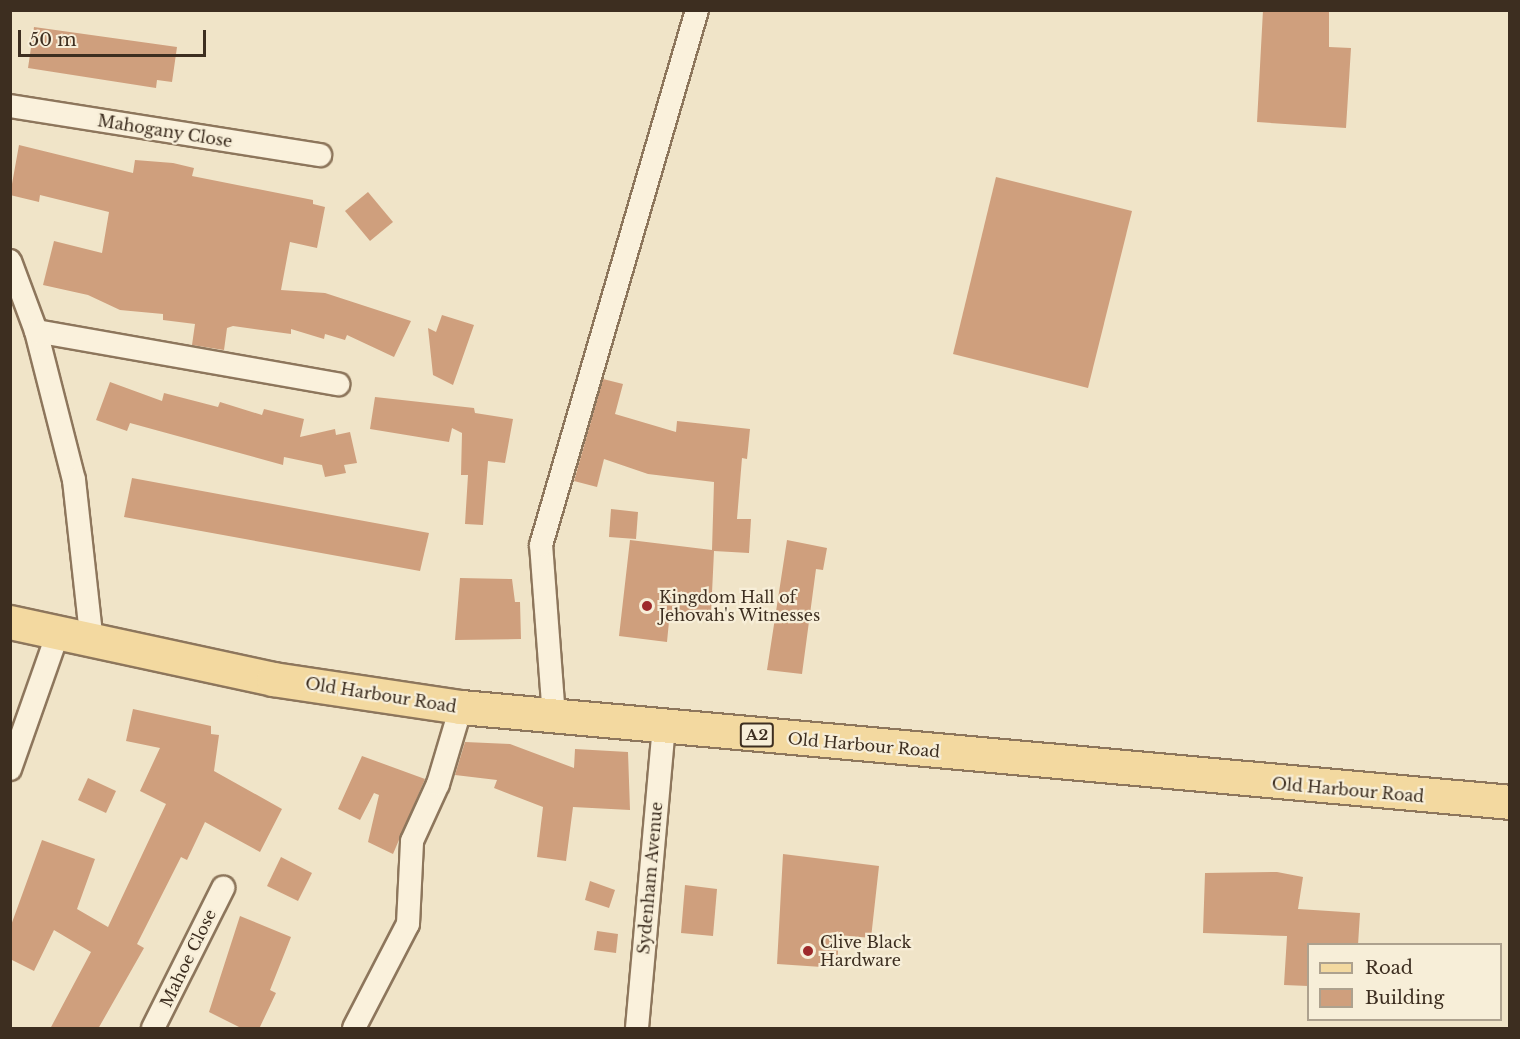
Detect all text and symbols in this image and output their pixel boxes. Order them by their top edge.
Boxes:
scale bar [21,18,208,56]
text: 50 m [29,29,77,51]
street label: Mahogany Close [96,111,234,151]
place label: Kingdom Hall of Jehovah's Witnesses [659,587,821,625]
marker: Kingdom Hall of Jehovah's Witnesses [640,599,654,613]
street label: Old Harbour Road [304,674,458,716]
road number: A2 [739,723,775,747]
street label: Old Harbour Road [787,729,941,761]
street label: Old Harbour Road [1271,774,1425,806]
street label: Sydenham Avenue [634,801,666,955]
street label: Mahoe Close [156,906,220,1010]
place label: Clive Black Hardware [820,932,911,970]
legend [1307,943,1502,1021]
marker: Clive Black Hardware [801,944,815,958]
text: Road [1365,957,1413,979]
text: Building [1365,987,1444,1009]

